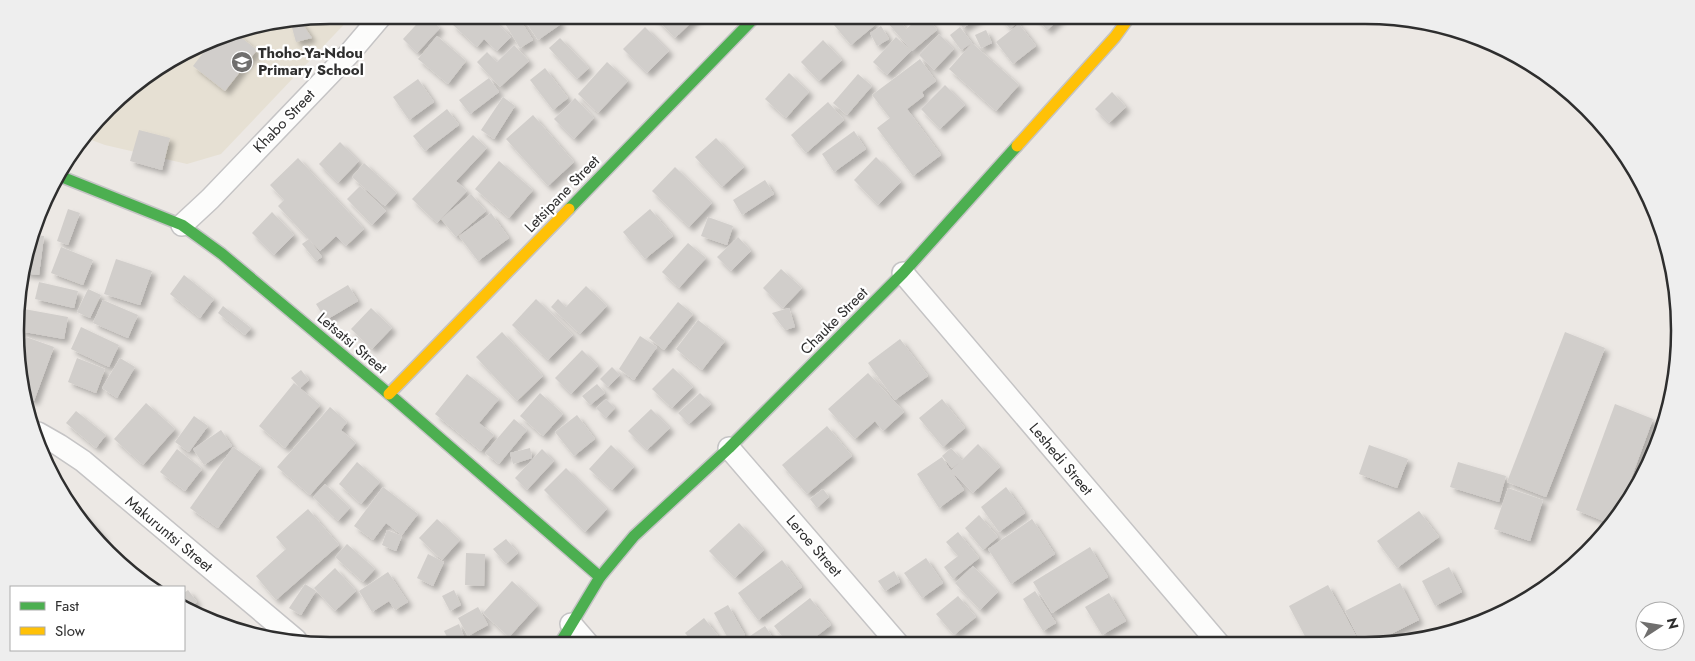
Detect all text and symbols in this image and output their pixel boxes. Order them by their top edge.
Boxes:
place label: Thoho-Ya-Ndou Primary School [258,42,364,81]
school or university icon: Thoho-Ya-Ndou Primary School [230,50,254,74]
street label: Khabo Street [248,84,320,158]
street label: Letsipane Street [519,150,605,237]
street label: Chauke Street [795,282,873,360]
street label: Letsatsi Street [312,307,392,379]
street label: Leshedi Street [1024,418,1098,500]
street label: Makuruntsi Street [120,491,218,578]
street label: Leroe Street [781,510,847,582]
legend [10,586,185,651]
text: Fast [55,595,79,617]
north arrow [1635,601,1685,651]
text: N [1662,616,1684,631]
text: Slow [55,620,86,642]

